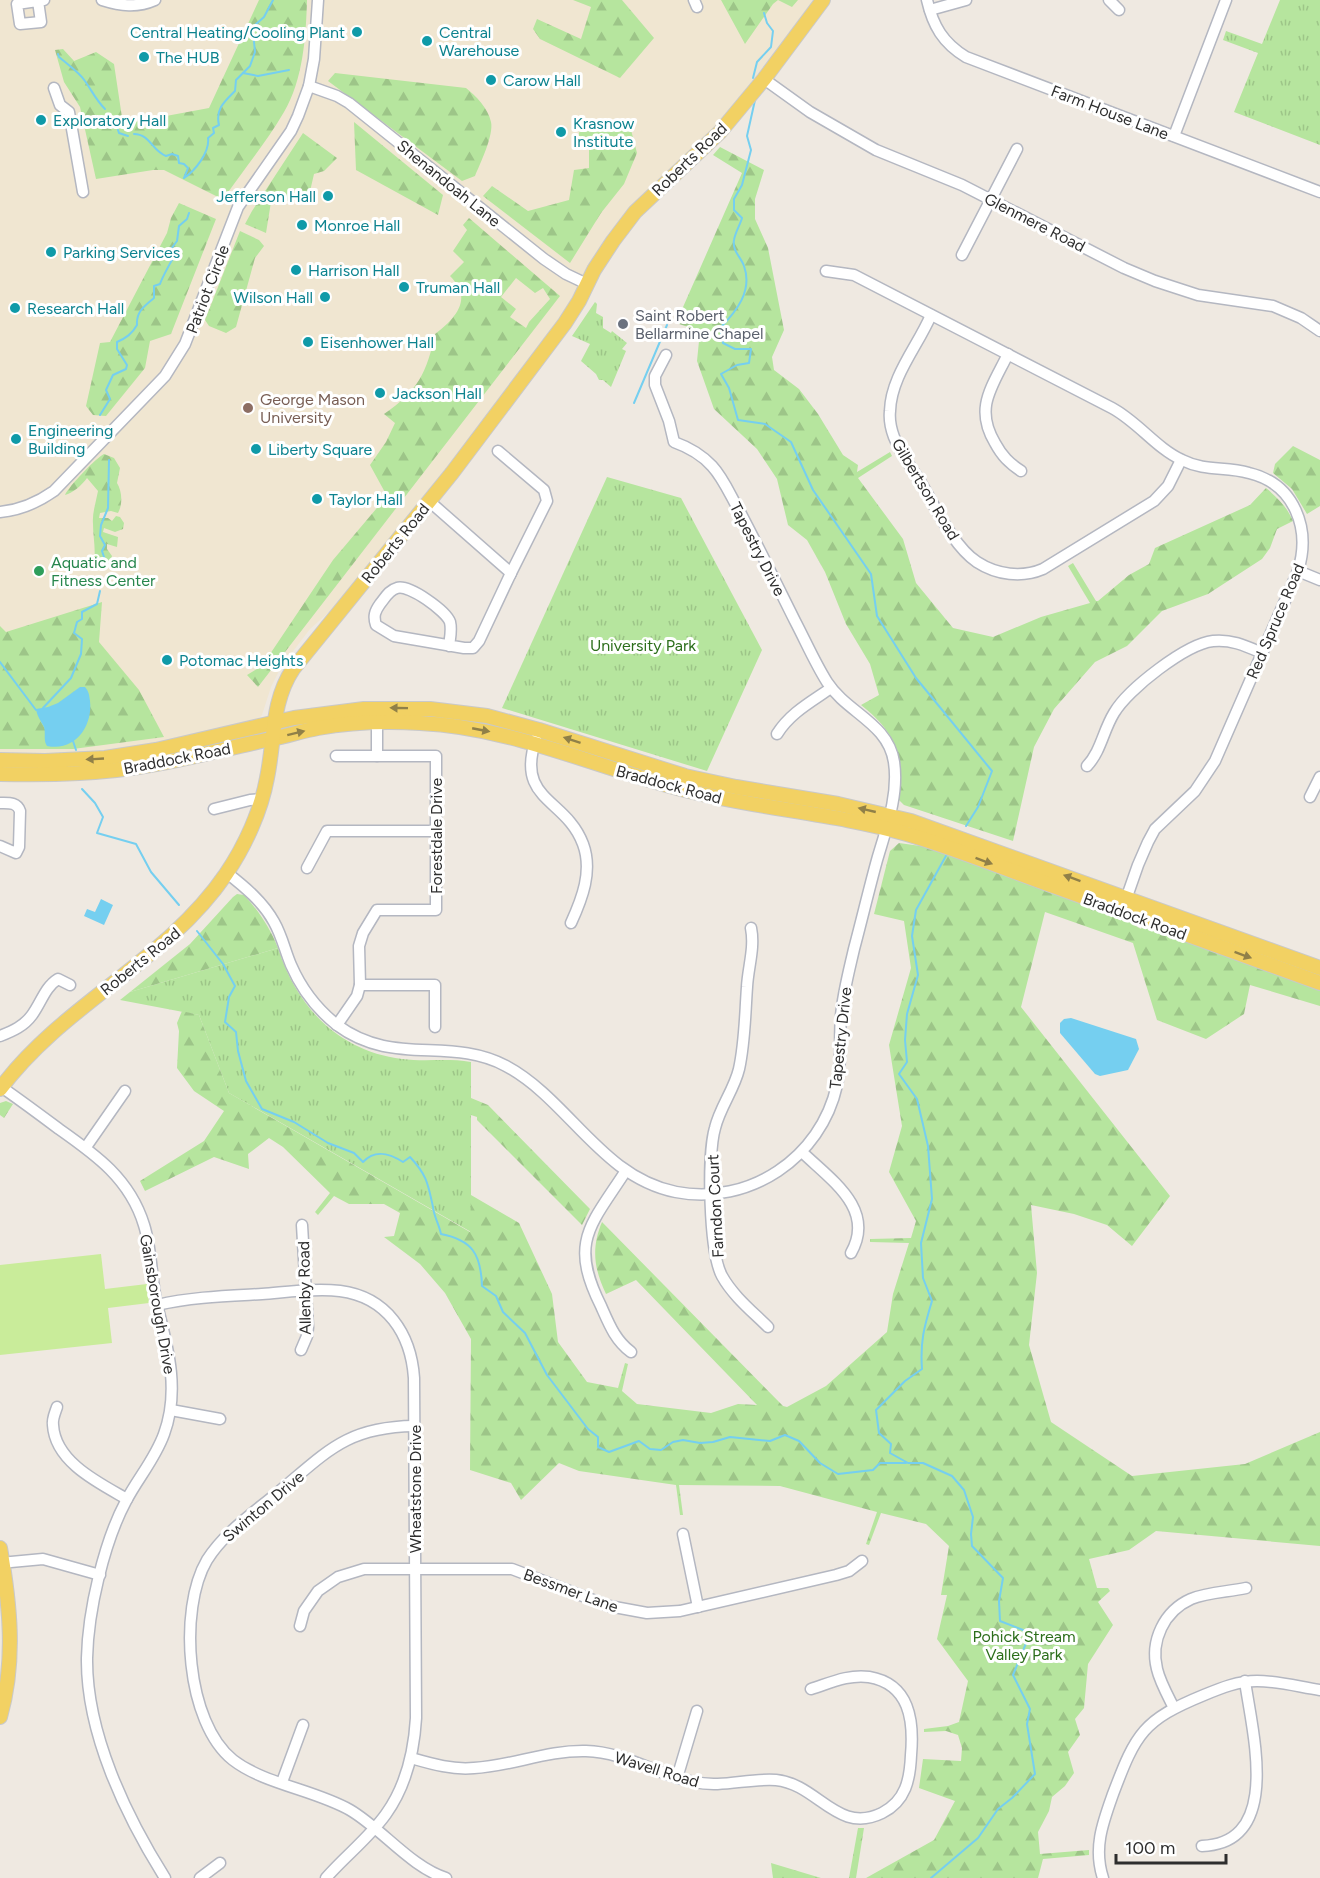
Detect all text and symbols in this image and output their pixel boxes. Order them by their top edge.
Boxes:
place label: Central Heating/Cooling Plant [130,23,345,42]
place label: Central Warehouse [439,23,520,60]
marker: Central Heating/Cooling Plant [350,25,364,39]
marker: Central Warehouse [420,34,434,48]
place label: The HUB [156,48,220,67]
marker: The HUB [137,50,151,64]
place label: Carow Hall [503,71,581,90]
marker: Carow Hall [484,73,498,87]
street label: Farm House Lane [1048,81,1171,144]
place label: Exploratory Hall [53,111,166,130]
marker: Exploratory Hall [34,113,48,127]
place label: Krasnow Institute [573,114,635,151]
street label: Roberts Road [648,119,731,200]
marker: Krasnow Institute [554,125,568,139]
street label: Shenandoah Lane [393,136,504,231]
place label: Jefferson Hall [216,187,316,206]
marker: Jefferson Hall [321,189,335,203]
street label: Glenmere Road [981,189,1088,256]
place label: Monroe Hall [314,216,400,235]
marker: Monroe Hall [295,218,309,232]
street label: Patriot Circle [182,242,233,336]
place label: Parking Services [63,243,180,262]
marker: Parking Services [44,245,58,259]
place label: Harrison Hall [308,261,400,280]
marker: Harrison Hall [289,263,303,277]
place label: Truman Hall [416,278,500,297]
marker: Truman Hall [397,280,411,294]
place label: Wilson Hall [234,288,313,307]
marker: Wilson Hall [318,290,332,304]
place label: Research Hall [27,299,124,318]
marker: Research Hall [8,301,22,315]
place label: Saint Robert Bellarmine Chapel [635,306,763,343]
marker: Saint Robert Bellarmine Chapel [616,317,630,331]
place label: Eisenhower Hall [320,333,434,352]
marker: Eisenhower Hall [301,335,315,349]
place label: Jackson Hall [392,384,482,403]
marker: Jackson Hall [373,386,387,400]
place label: George Mason University [260,390,365,427]
marker: George Mason University [241,401,255,415]
place label: Engineering Building [28,421,113,458]
marker: Engineering Building [9,432,23,446]
street label: Gilbertson Road [888,435,963,544]
place label: Liberty Square [268,440,373,459]
marker: Liberty Square [249,442,263,456]
place label: Taylor Hall [329,490,403,509]
marker: Taylor Hall [310,492,324,506]
street label: Tapestry Drive [726,499,789,599]
street label: Roberts Road [357,500,433,587]
place label: Aquatic and Fitness Center [51,553,156,590]
street label: Red Spruce Road [1243,560,1308,682]
marker: Aquatic and Fitness Center [32,564,46,578]
park label: University Park [590,636,696,655]
place label: Potomac Heights [179,651,303,670]
marker: Potomac Heights [160,653,174,667]
one-way arrow [389,704,408,713]
one-way arrow [471,726,490,735]
one-way arrow [286,727,305,737]
one-way arrow [563,735,581,744]
street label: Braddock Road [122,739,232,778]
one-way arrow [85,754,104,763]
street label: Braddock Road [614,761,724,808]
street label: Forestdale Drive [427,778,446,894]
one-way arrow [857,805,876,814]
one-way arrow [975,856,993,866]
one-way arrow [1062,873,1080,883]
street label: Braddock Road [1081,889,1189,944]
street label: Roberts Road [97,923,184,999]
one-way arrow [1234,951,1252,960]
street label: Tapestry Drive [826,986,855,1090]
street label: Farndon Court [703,1154,728,1258]
street label: Gainsborough Drive [136,1233,179,1376]
street label: Allenby Road [294,1241,315,1335]
street label: Wheatstone Drive [406,1424,425,1553]
street label: Swinton Drive [219,1467,308,1546]
street label: Bessmer Lane [521,1565,621,1616]
park label: Pohick Stream Valley Park [972,1627,1076,1664]
street label: Wavell Road [612,1748,701,1791]
scale bar [1116,1827,1226,1865]
text: 100 m [1125,1837,1175,1859]

